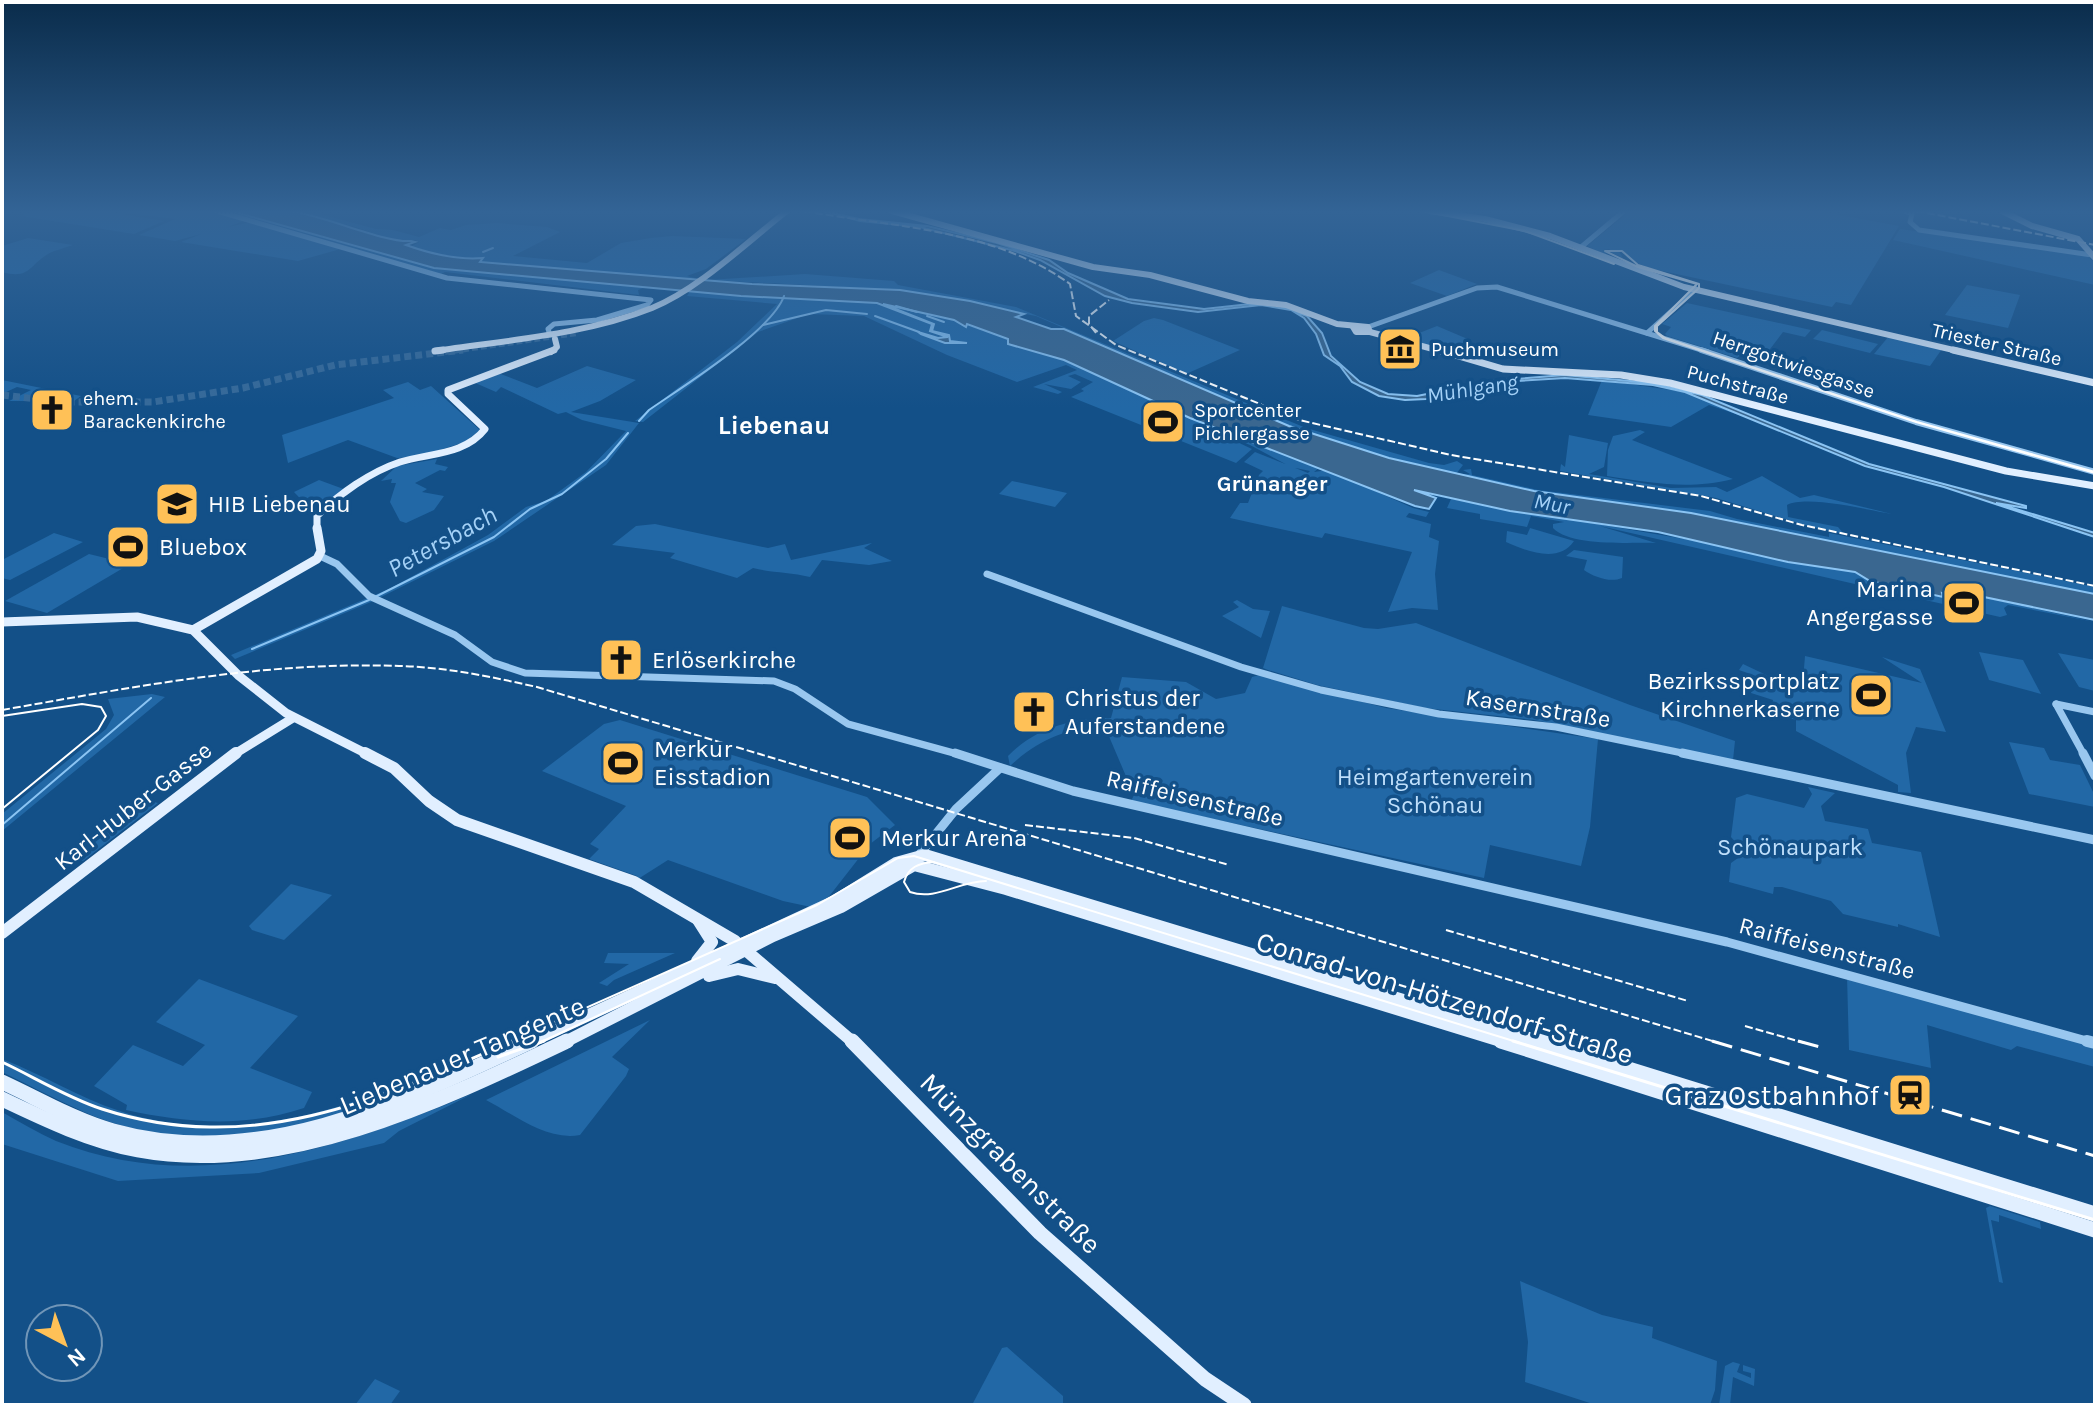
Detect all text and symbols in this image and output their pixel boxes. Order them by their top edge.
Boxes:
street label: Triester Straße [1930,318,2064,371]
museum icon: Puchmuseum [1376,325,1424,373]
street label: Herrgottwiesgasse [1710,326,1878,403]
place label: Puchmuseum [1431,338,1559,361]
street label: Puchstraße [1684,360,1791,409]
water label: Mühlgang [1425,369,1520,409]
church icon: ehem. Barackenkirche [28,386,76,434]
place label: ehem. Barackenkirche [83,387,226,433]
sports icon: Sportcenter Pichlergasse [1139,398,1187,446]
place label: Sportcenter Pichlergasse [1194,399,1310,445]
district label: Liebenau [718,410,830,441]
district label: Grünanger [1217,471,1328,497]
school or university icon: HIB Liebenau [153,480,201,528]
water label: Mur [1531,488,1574,520]
place label: HIB Liebenau [208,490,351,518]
water label: Petersbach [382,499,502,584]
sports icon: Bluebox [104,523,152,571]
place label: Bluebox [159,533,247,561]
place label: Marina Angergasse [1806,575,1933,631]
sports icon: Marina Angergasse [1940,579,1988,627]
church icon: Erlöserkirche [597,636,645,684]
place label: Erlöserkirche [652,646,796,674]
place label: Bezirkssportplatz Kirchnerkaserne [1648,667,1840,723]
sports icon: Bezirkssportplatz Kirchnerkaserne [1847,671,1895,719]
street label: Kasernstraße [1463,683,1613,733]
place label: Christus der Auferstandene [1065,684,1225,740]
church icon: Christus der Auferstandene [1010,688,1058,736]
place label: Merkur Eisstadion [654,735,771,791]
street label: Karl-Huber-Gasse [49,736,217,876]
sports icon: Merkur Eisstadion [599,739,647,787]
park label: Heimgartenverein Schönau [1337,763,1533,819]
street label: Raiffeisenstraße [1104,764,1286,832]
sports icon: Merkur Arena [826,814,874,862]
place label: Merkur Arena [881,824,1027,852]
park label: Schönaupark [1717,833,1863,861]
street label: Raiffeisenstraße [1736,911,1918,985]
street label: Conrad-von-Hötzendorf-Straße [1252,924,1637,1071]
street label: Liebenauer Tangente [335,989,590,1122]
street label: Münzgrabenstraße [913,1066,1108,1261]
station icon: Graz Ostbahnhof [1886,1071,1934,1119]
place label: Graz Ostbahnhof [1665,1079,1879,1112]
north arrow [24,1303,104,1383]
text: N [62,1342,91,1372]

